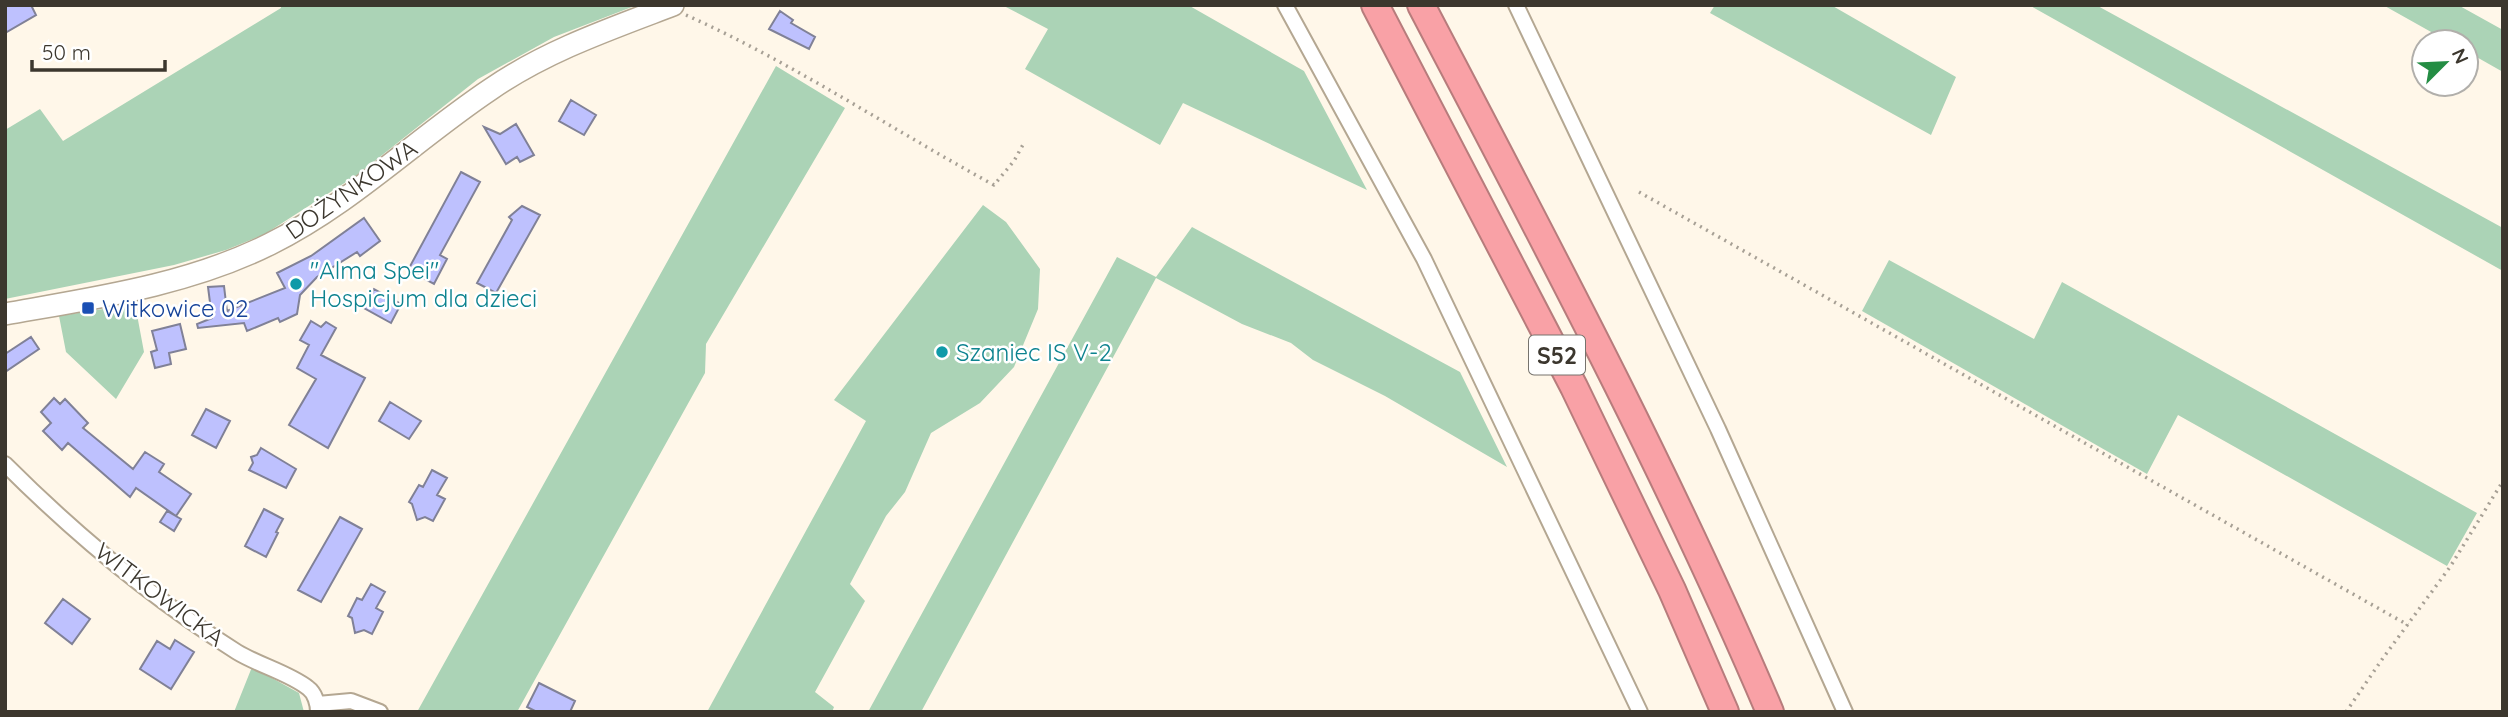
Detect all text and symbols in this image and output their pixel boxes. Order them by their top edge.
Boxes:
scale bar [32,28,164,72]
north arrow [2410,28,2480,98]
text: 50 m [42,39,91,65]
text: N [2447,45,2474,67]
street label: DOŻYNKOWA [279,133,423,245]
place label: "Alma Spei" Hospicjum dla dzieci [310,255,537,313]
marker: "Alma Spei" Hospicjum dla dzieci [288,276,304,292]
place label: Witkowice 02 [102,293,249,323]
marker: Witkowice 02 [80,300,96,316]
road number: S52 [1529,336,1585,374]
place label: Szaniec IS V-2 [956,337,1112,367]
marker: Szaniec IS V-2 [934,344,950,360]
street label: WITKOWICKA [89,536,231,652]

